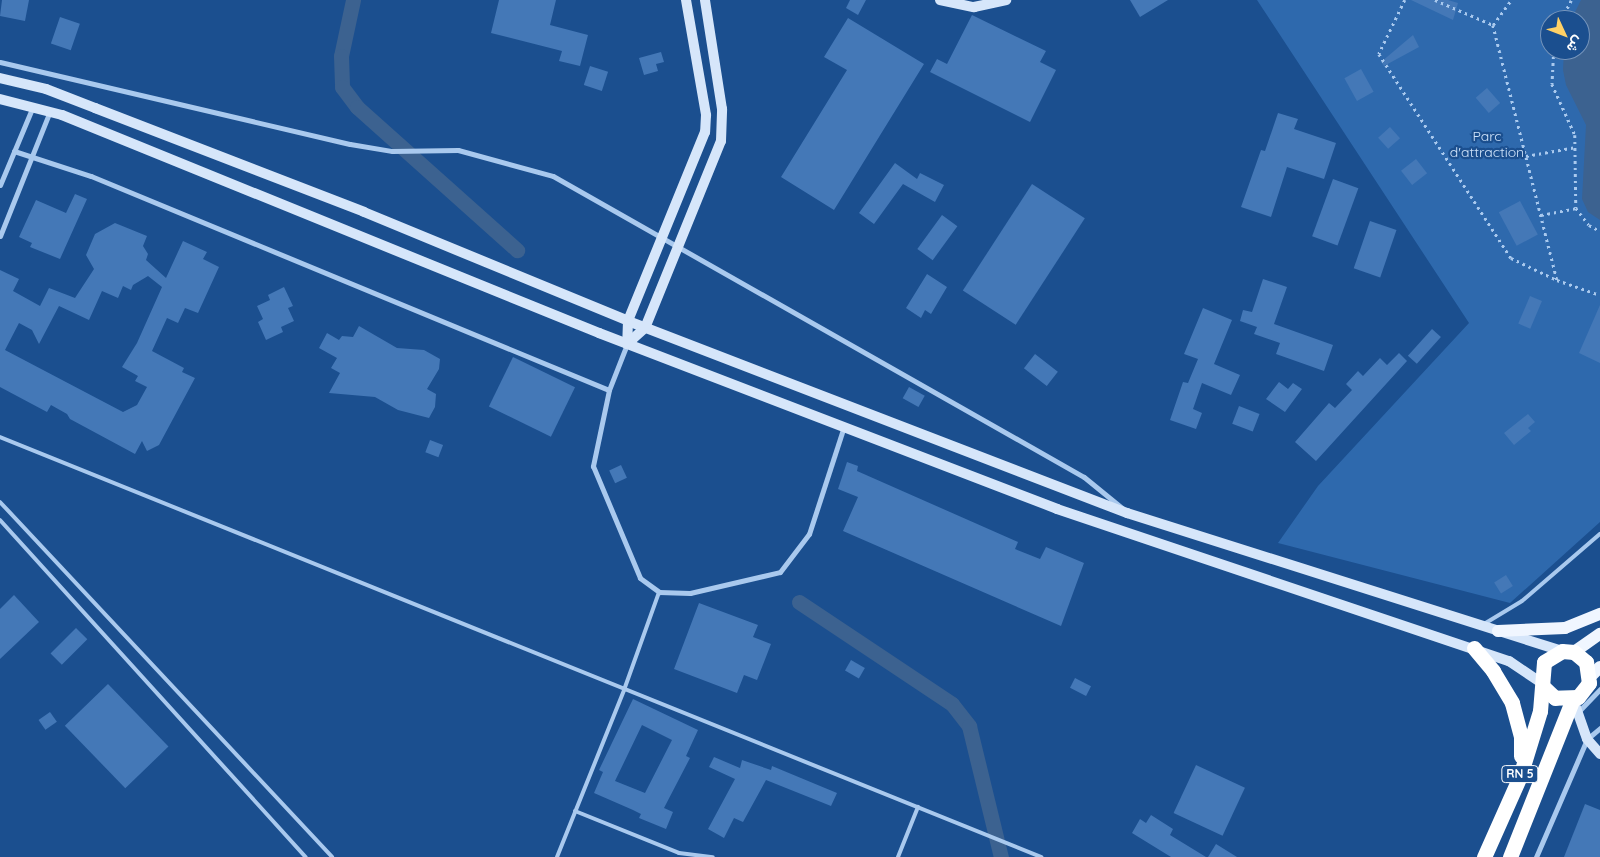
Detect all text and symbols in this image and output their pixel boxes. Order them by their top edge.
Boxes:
north arrow [1540,10,1590,60]
text: ش [1563,32,1588,57]
park label: Parc d'attraction [1450,128,1524,160]
road number: RN 5 [1501,764,1539,784]

